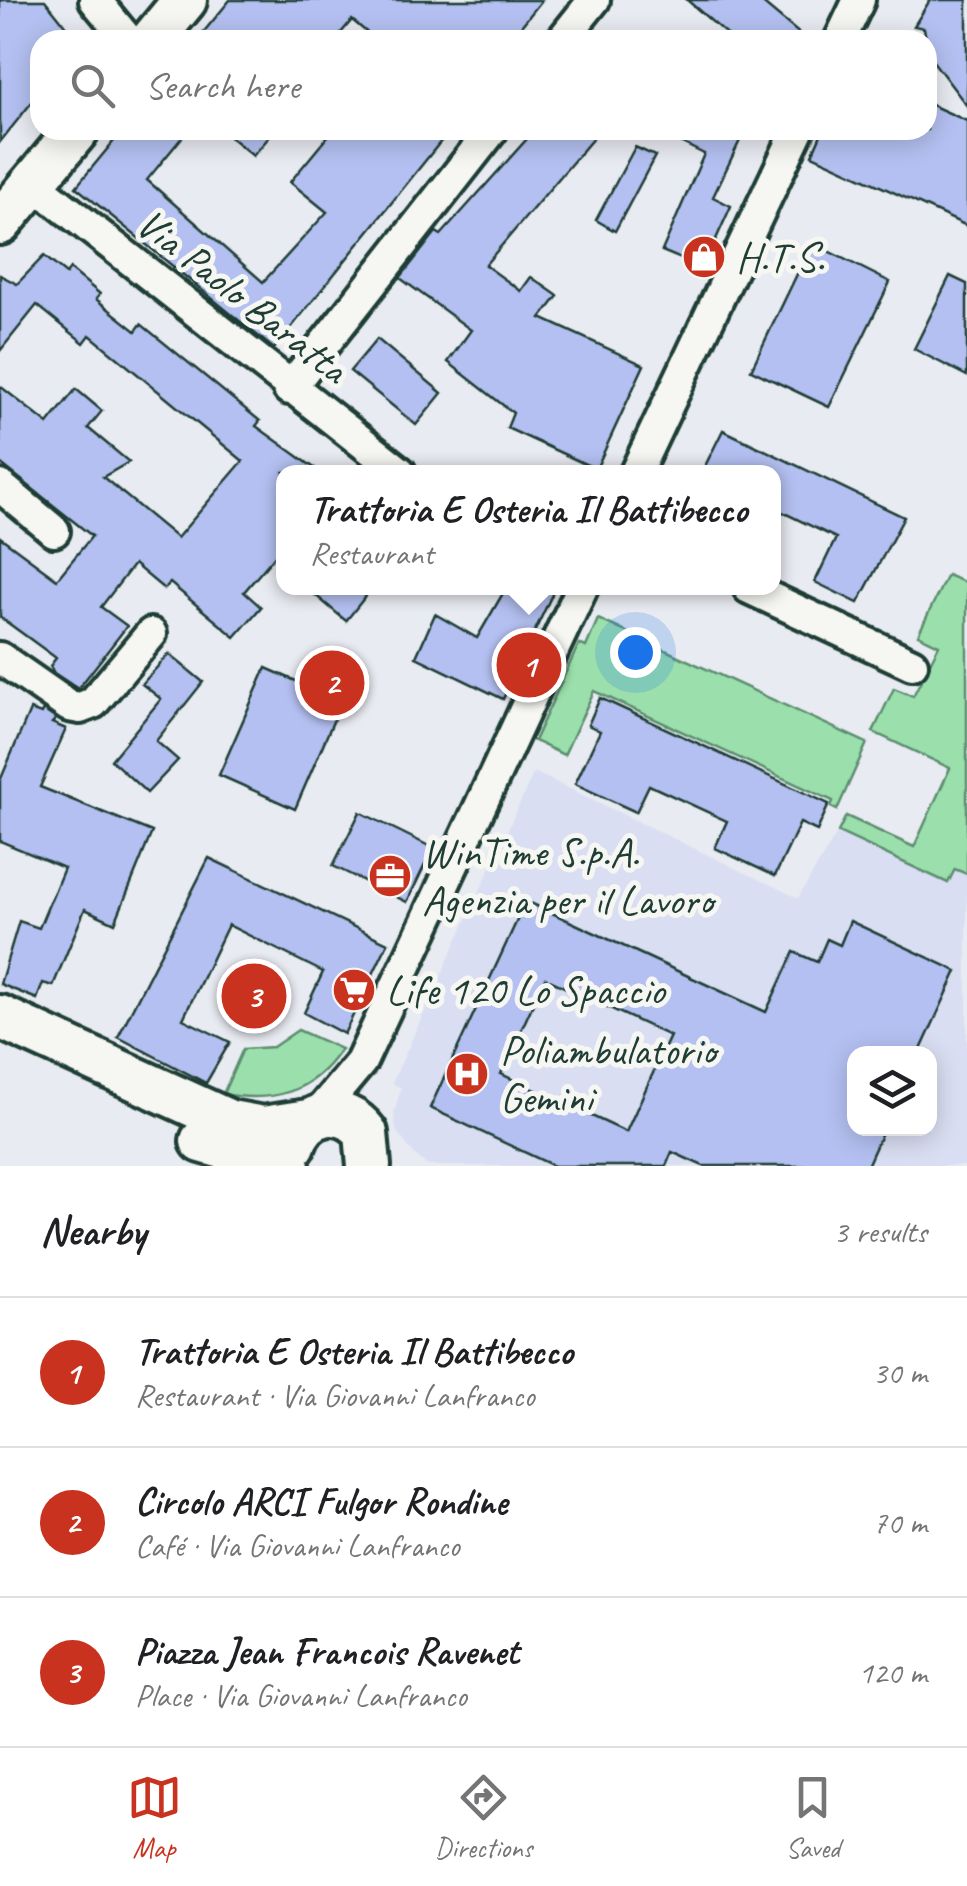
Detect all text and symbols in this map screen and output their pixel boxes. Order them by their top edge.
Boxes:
search box [30,30,937,140]
icon: search [65,58,120,113]
text: Search here [145,62,300,109]
street label: Via Paolo Baratta [126,197,361,397]
place label: H.T.S. [736,231,825,284]
shop icon: H.T.S. [681,234,727,280]
popup [276,465,781,595]
text: Trattoria E Osteria Il Battibecco [310,486,747,533]
text: Restaurant [310,533,434,574]
your location [610,627,661,678]
pin: 1 [496,628,562,702]
pin: 2 [300,646,364,720]
place label: WinTime S.p.A. Agenzia per il Lavoro [422,826,717,927]
office icon: WinTime S.p.A. Agenzia per il Lavoro [367,853,413,899]
pin: 3 [222,958,286,1034]
place label: Life 120 Lo Spaccio [386,964,667,1017]
supermarket icon: Life 120 Lo Spaccio [331,967,377,1013]
place label: Poliambulatorio Gemini [500,1024,720,1125]
map controls [847,1046,937,1136]
button: layers [847,1046,937,1136]
hospital icon: Poliambulatorio Gemini [444,1051,490,1097]
text: Nearby [40,1205,146,1258]
text: 3 results [833,1211,927,1252]
text: Trattoria E Osteria Il Battibecco [135,1328,573,1375]
text: 1 [65,1352,80,1393]
text: 30 m [873,1352,927,1393]
text: Restaurant · Via Giovanni Lanfranco [135,1375,535,1416]
text: Circolo ARCI Fulgor Rondine [135,1478,507,1525]
text: 2 [65,1502,80,1543]
text: 70 m [873,1502,927,1543]
text: Café · Via Giovanni Lanfranco [135,1525,459,1566]
text: Piazza Jean Francois Ravenet [135,1628,519,1675]
text: 3 [65,1652,80,1693]
text: 120 m [858,1652,927,1693]
text: Place · Via Giovanni Lanfranco [135,1675,467,1716]
tab: Map [127,1770,182,1865]
tab: Directions [435,1770,532,1865]
tab: Saved [785,1770,840,1865]

